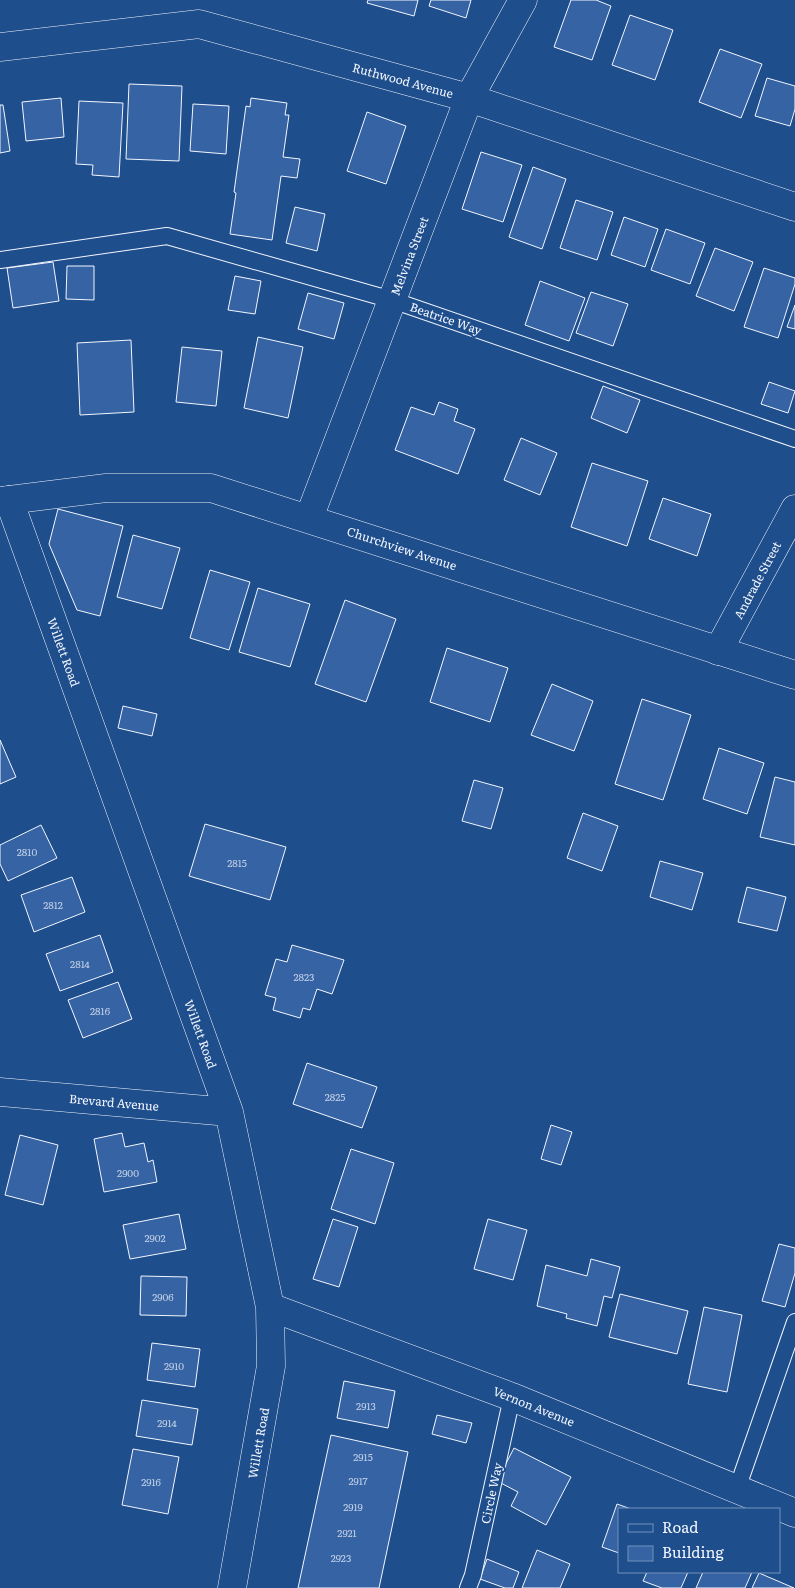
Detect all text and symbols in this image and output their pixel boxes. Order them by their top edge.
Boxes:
street label: Ruthwood Avenue [351,58,455,102]
street label: Melvina Street [386,214,432,298]
street label: Beatrice Way [408,297,484,339]
street label: Churchview Avenue [345,522,459,574]
street label: Andrade Street [729,538,785,622]
street label: Willett Road [43,615,85,690]
house number: 2810 [17,844,37,859]
house number: 2815 [227,855,247,870]
house number: 2812 [43,897,63,912]
house number: 2814 [70,956,90,971]
house number: 2823 [294,969,314,984]
street label: Willett Road [180,997,222,1072]
house number: 2816 [90,1003,111,1018]
street label: Brevard Avenue [68,1089,160,1115]
house number: 2825 [325,1089,345,1104]
house number: 2900 [117,1165,139,1180]
house number: 2902 [144,1230,166,1245]
house number: 2906 [152,1289,174,1304]
house number: 2910 [164,1358,184,1373]
street label: Vernon Avenue [490,1381,578,1431]
house number: 2913 [356,1398,376,1413]
street label: Willett Road [243,1405,273,1480]
house number: 2914 [157,1415,177,1430]
house number: 2915 [353,1449,373,1464]
street label: Circle Way [476,1461,506,1525]
house number: 2917 [348,1473,368,1488]
house number: 2916 [141,1474,161,1489]
house number: 2919 [343,1499,363,1514]
legend [618,1508,780,1573]
text: Road [662,1515,698,1538]
house number: 2921 [337,1525,357,1540]
text: Building [662,1540,724,1563]
house number: 2923 [331,1550,351,1565]

